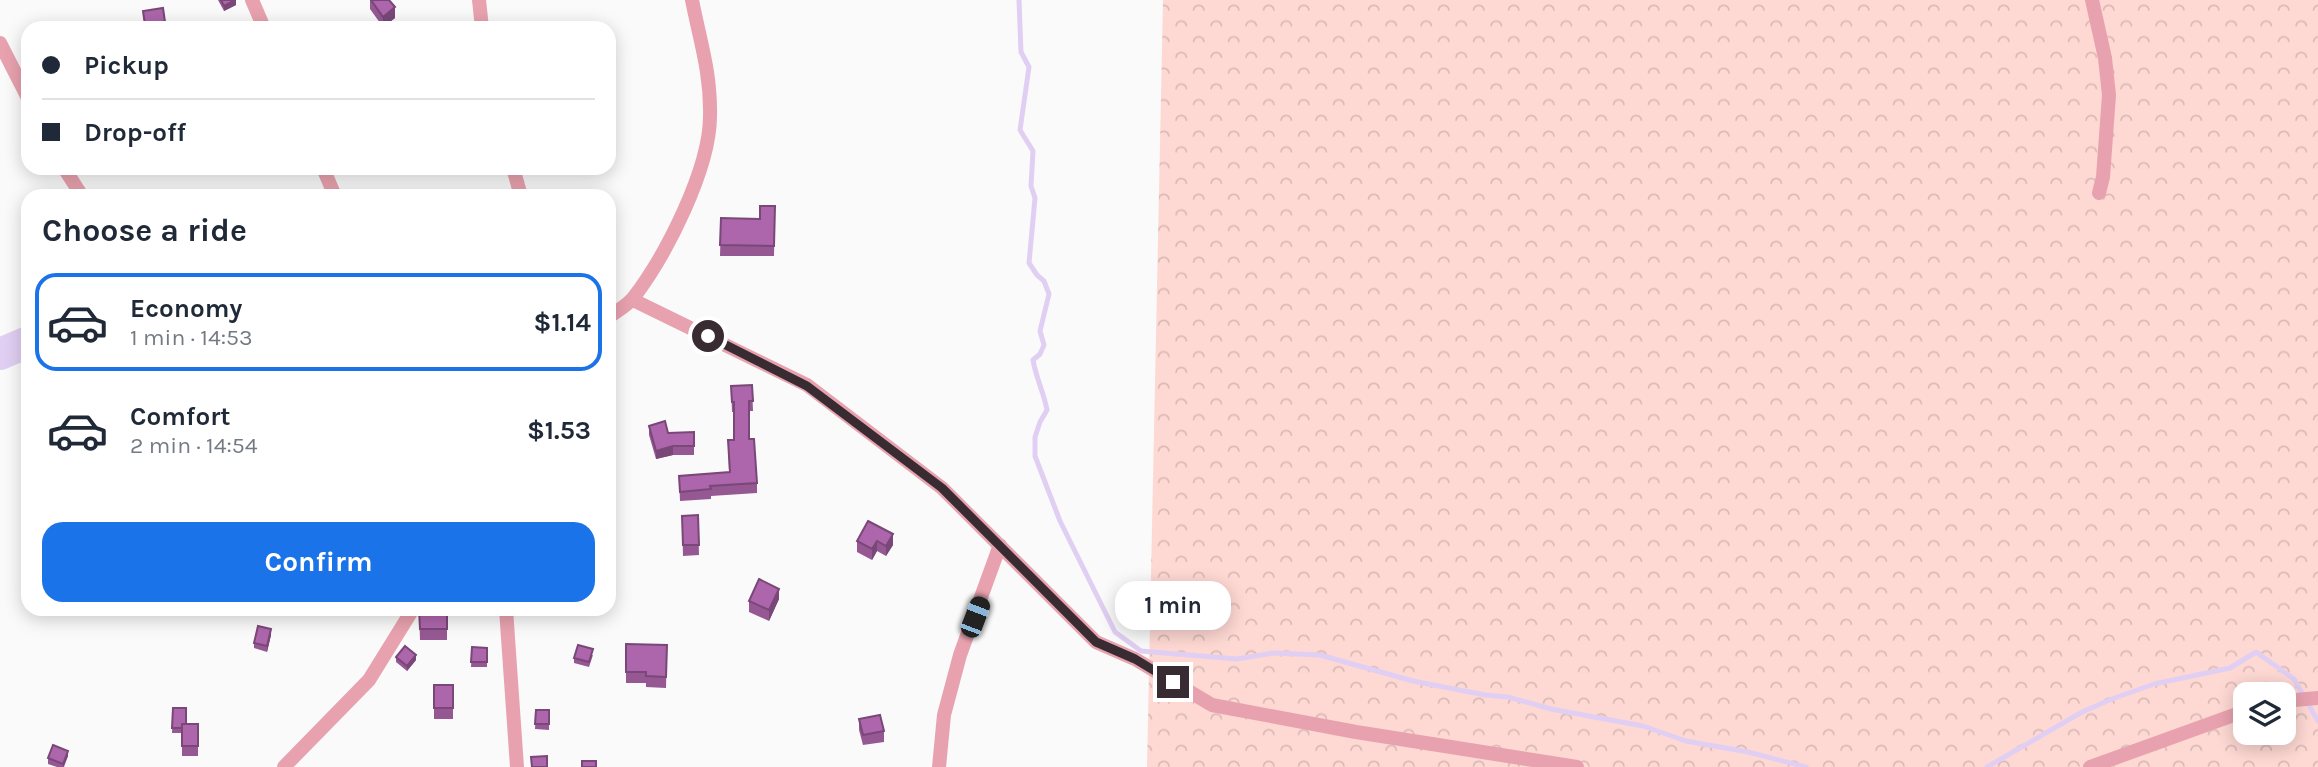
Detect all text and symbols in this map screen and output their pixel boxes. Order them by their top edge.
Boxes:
text: Pickup [84,50,169,81]
text: Drop-off [84,117,186,148]
text: Choose a ride [42,212,247,249]
icon: car [46,291,109,354]
text: Economy [130,293,242,324]
text: $1.14 [533,307,591,338]
route start [692,320,724,352]
text: 1 min · 14:53 [130,324,253,351]
icon: car [46,399,109,462]
text: Comfort [130,401,231,432]
text: $1.53 [527,415,591,446]
text: 2 min · 14:54 [130,432,258,459]
button: Confirm [42,522,595,602]
callout: 1 min [1115,580,1231,630]
text: 1 min [1144,592,1202,619]
car [958,594,993,640]
route end [1157,666,1189,698]
map controls [2233,682,2296,745]
button: layers [2233,682,2296,745]

